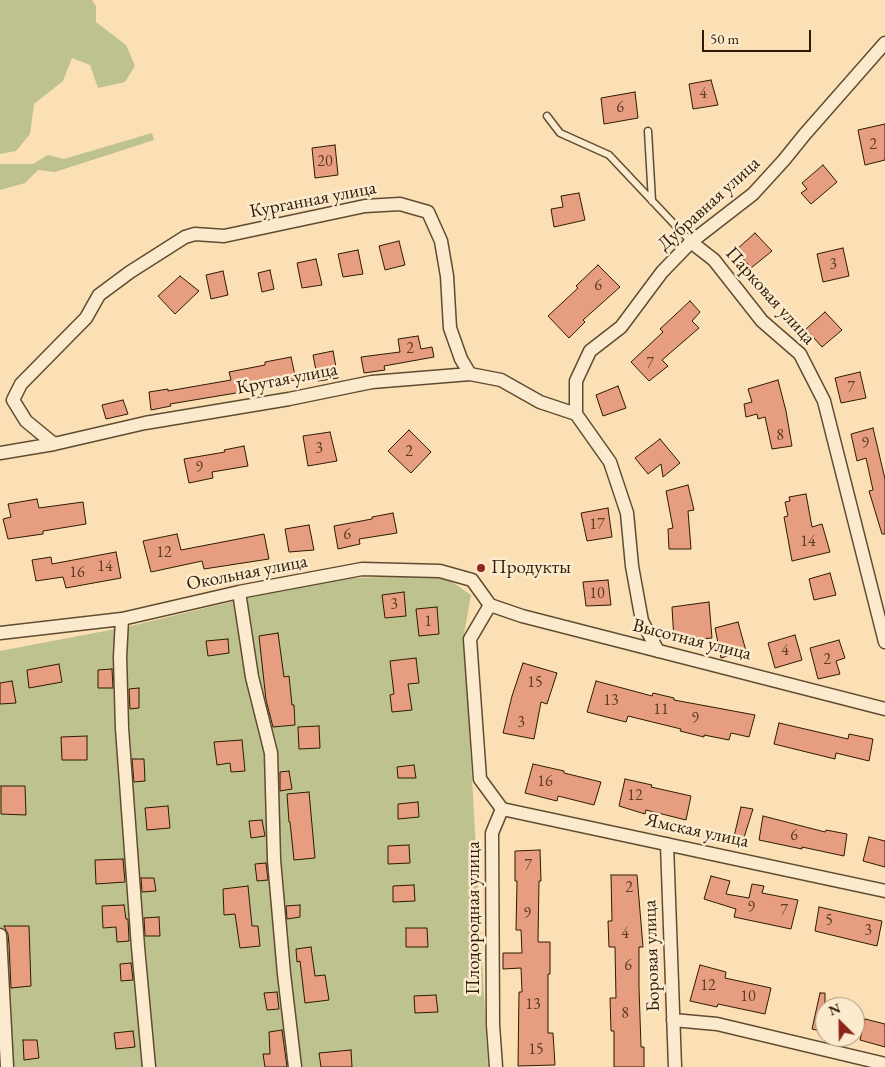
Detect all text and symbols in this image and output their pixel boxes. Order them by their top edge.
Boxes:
scale bar [705,20,814,52]
text: 50 m [710,29,739,48]
house number: 4 [699,84,707,104]
house number: 6 [616,98,624,118]
house number: 2 [869,135,877,155]
house number: 20 [317,152,333,172]
street label: Дубравная улица [653,152,765,256]
street label: Курганная улица [248,177,378,223]
street label: Парковая улица [720,242,820,350]
house number: 3 [829,255,837,275]
house number: 6 [594,276,602,296]
house number: 2 [406,339,414,359]
house number: 7 [646,354,654,374]
street label: Крутая улица [235,358,339,400]
house number: 7 [847,378,855,398]
house number: 8 [776,426,784,446]
house number: 9 [861,434,869,454]
house number: 3 [315,439,323,459]
house number: 2 [405,442,413,462]
house number: 9 [195,458,203,478]
house number: 17 [589,515,605,535]
house number: 6 [343,525,351,545]
house number: 14 [800,532,816,552]
house number: 12 [156,543,172,563]
street label: Окольная улица [185,550,309,596]
house number: 14 [97,557,113,577]
place label: Продукты [491,557,571,579]
marker: Продукты [475,562,487,574]
house number: 16 [69,563,85,583]
house number: 10 [589,584,605,604]
house number: 3 [390,595,398,615]
house number: 1 [424,612,432,632]
street label: Высотная улица [630,614,754,666]
house number: 4 [781,641,789,661]
house number: 2 [823,650,831,670]
house number: 15 [527,673,543,693]
house number: 13 [603,691,619,711]
house number: 11 [653,700,669,720]
house number: 9 [691,709,699,729]
house number: 3 [517,713,525,733]
house number: 16 [537,772,553,792]
house number: 12 [627,786,643,806]
street label: Ямская улица [643,809,751,853]
house number: 6 [790,826,798,846]
street label: Плодородная улица [463,841,485,995]
house number: 7 [524,856,532,876]
house number: 2 [625,878,633,898]
house number: 9 [747,898,755,918]
street label: Боровая улица [639,900,665,1012]
house number: 7 [780,901,788,921]
house number: 9 [523,904,531,924]
house number: 5 [825,911,833,931]
house number: 3 [864,921,872,941]
house number: 4 [621,924,629,944]
house number: 6 [624,956,632,976]
house number: 12 [700,976,716,996]
house number: 10 [740,987,756,1007]
house number: 13 [525,995,541,1015]
north arrow [815,997,865,1047]
text: N [826,999,843,1020]
house number: 8 [621,1004,629,1024]
house number: 15 [528,1040,544,1060]

